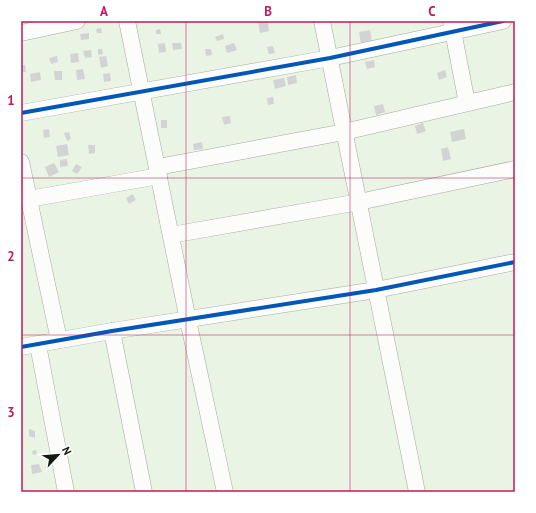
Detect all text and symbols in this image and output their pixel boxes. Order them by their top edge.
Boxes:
text: A [100,3,108,20]
text: B [264,3,272,20]
text: C [428,3,436,20]
text: 1 [7,92,15,109]
text: 2 [7,248,15,265]
text: 3 [7,404,15,421]
north arrow [38,435,78,475]
text: N [59,444,75,457]

